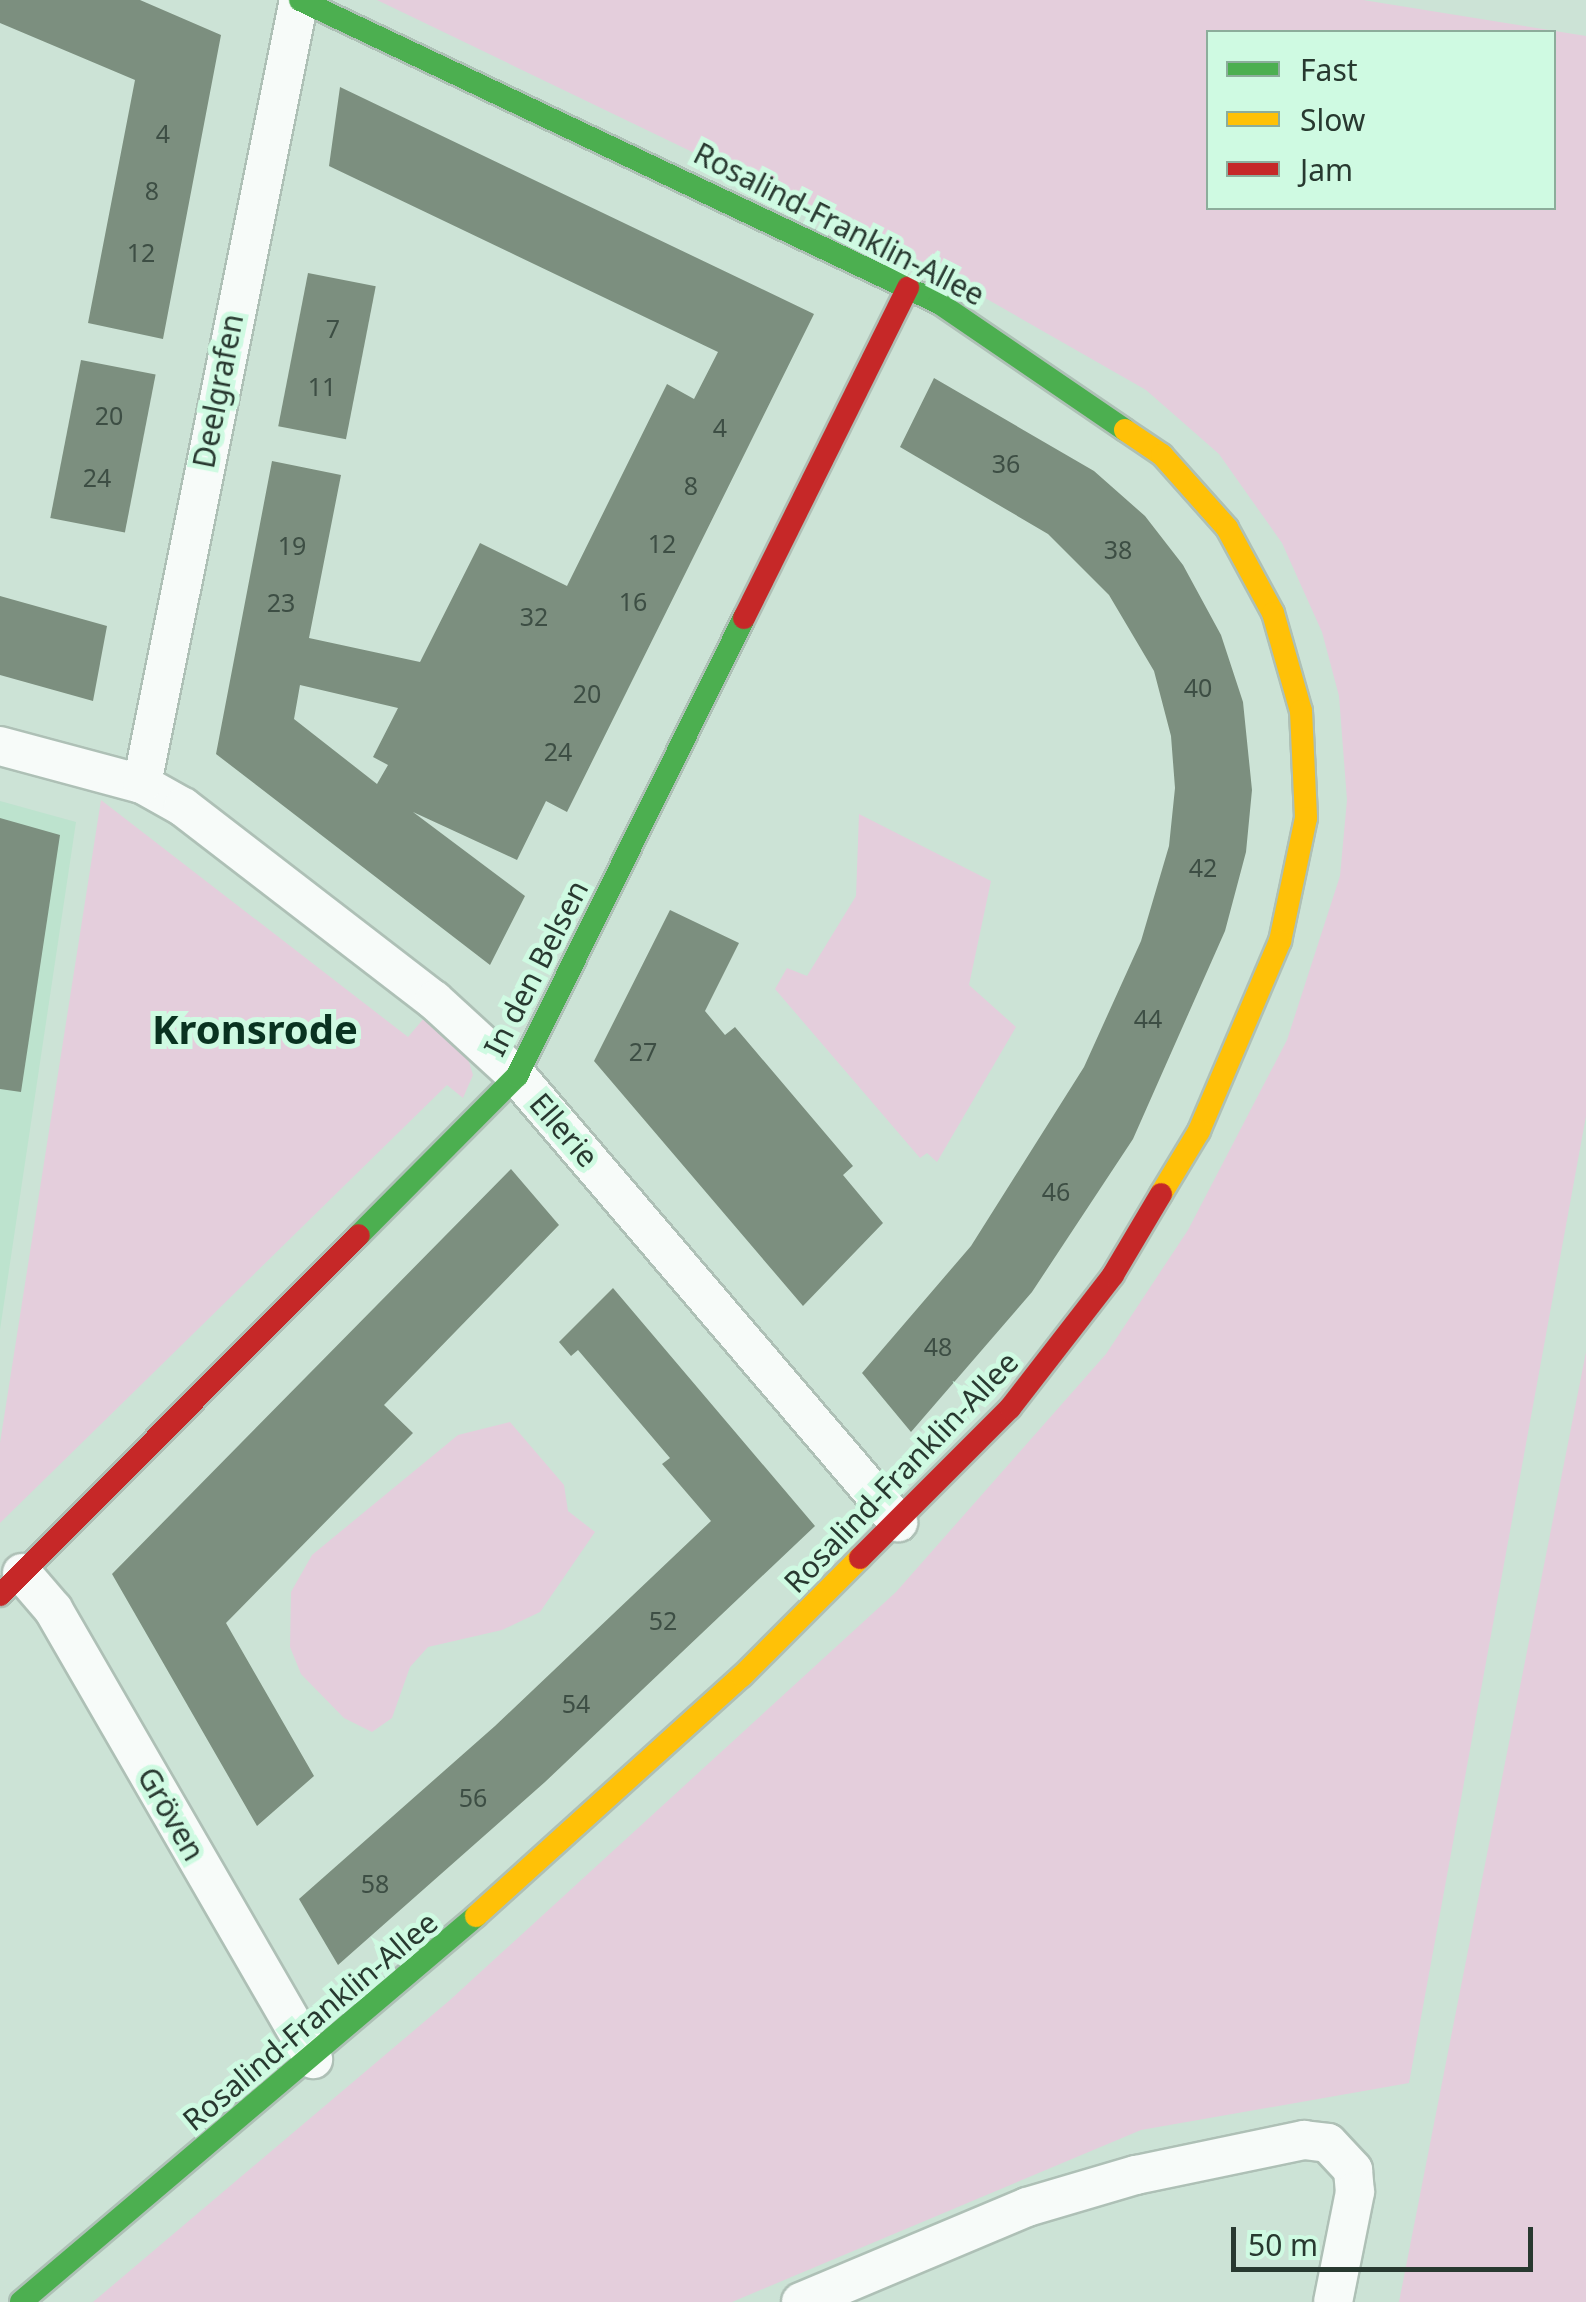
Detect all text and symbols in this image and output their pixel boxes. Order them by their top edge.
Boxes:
legend [1206,30,1556,210]
text: Fast [1300,49,1358,90]
text: Slow [1300,99,1365,140]
house number: 4 [156,118,170,148]
street label: Rosalind-Franklin-Allee [688,135,990,313]
text: Jam [1300,149,1353,190]
house number: 8 [145,175,159,205]
house number: 12 [127,237,155,267]
street label: Deelgrafen [185,311,251,471]
house number: 7 [326,313,340,343]
house number: 11 [308,371,336,401]
house number: 20 [95,400,123,430]
house number: 4 [713,412,727,442]
house number: 36 [992,448,1020,478]
house number: 24 [83,462,111,492]
house number: 8 [684,470,698,500]
house number: 12 [648,528,676,558]
house number: 19 [278,530,306,560]
house number: 38 [1104,534,1132,564]
house number: 16 [619,586,647,616]
house number: 23 [267,587,295,617]
house number: 32 [520,601,548,631]
house number: 40 [1184,672,1212,702]
house number: 20 [573,678,601,708]
house number: 24 [544,736,572,766]
house number: 42 [1189,852,1217,882]
street label: In den Belsen [476,874,596,1062]
house number: 44 [1134,1003,1162,1033]
district label: Kronsrode [152,1005,358,1053]
house number: 27 [629,1036,657,1066]
street label: Ellerie [522,1086,606,1174]
house number: 46 [1042,1176,1070,1206]
house number: 48 [924,1331,952,1361]
street label: Rosalind-Franklin-Allee [777,1344,1025,1600]
house number: 52 [649,1605,677,1635]
house number: 54 [562,1688,590,1718]
street label: Gröven [130,1761,212,1867]
house number: 56 [459,1782,487,1812]
house number: 58 [361,1868,389,1898]
street label: Rosalind-Franklin-Allee [175,1904,445,2138]
scale bar [1236,2207,1538,2269]
text: 50 m [1248,2224,1318,2265]

